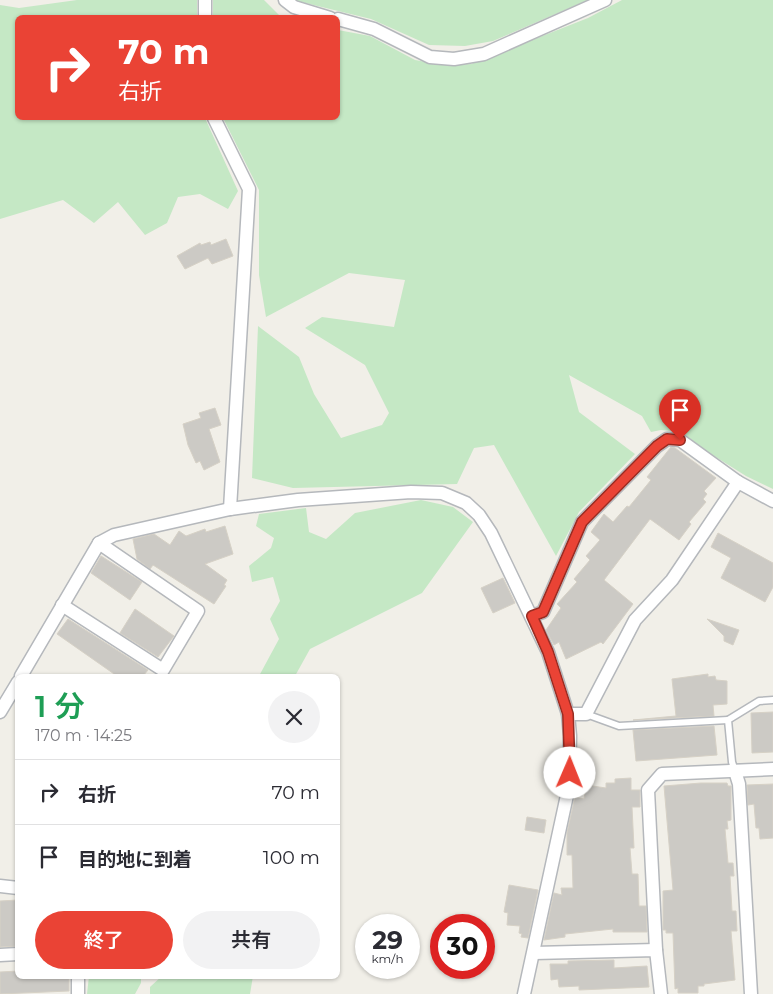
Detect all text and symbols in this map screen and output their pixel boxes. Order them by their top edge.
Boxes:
text: 70 m [118,30,209,73]
icon: right [35,35,100,100]
text: 右折 [118,78,162,105]
pin [659,389,701,440]
icon: arrive [666,396,694,424]
text: 1 分 [35,688,85,725]
button: close [268,691,320,743]
text: 170 m · 14:25 [35,726,132,745]
position arrow [543,746,595,798]
icon: right [35,778,63,806]
text: 70 m [271,781,320,804]
text: 右折 [78,783,116,806]
icon: arrive [35,843,63,871]
text: 100 m [263,846,320,869]
text: 目的地に到着 [78,848,192,871]
button: 終了 [35,911,173,969]
button: 共有 [183,911,320,969]
speed limit sign: 30 [430,914,495,979]
text: 29 [372,925,403,955]
text: km/h [371,951,404,966]

